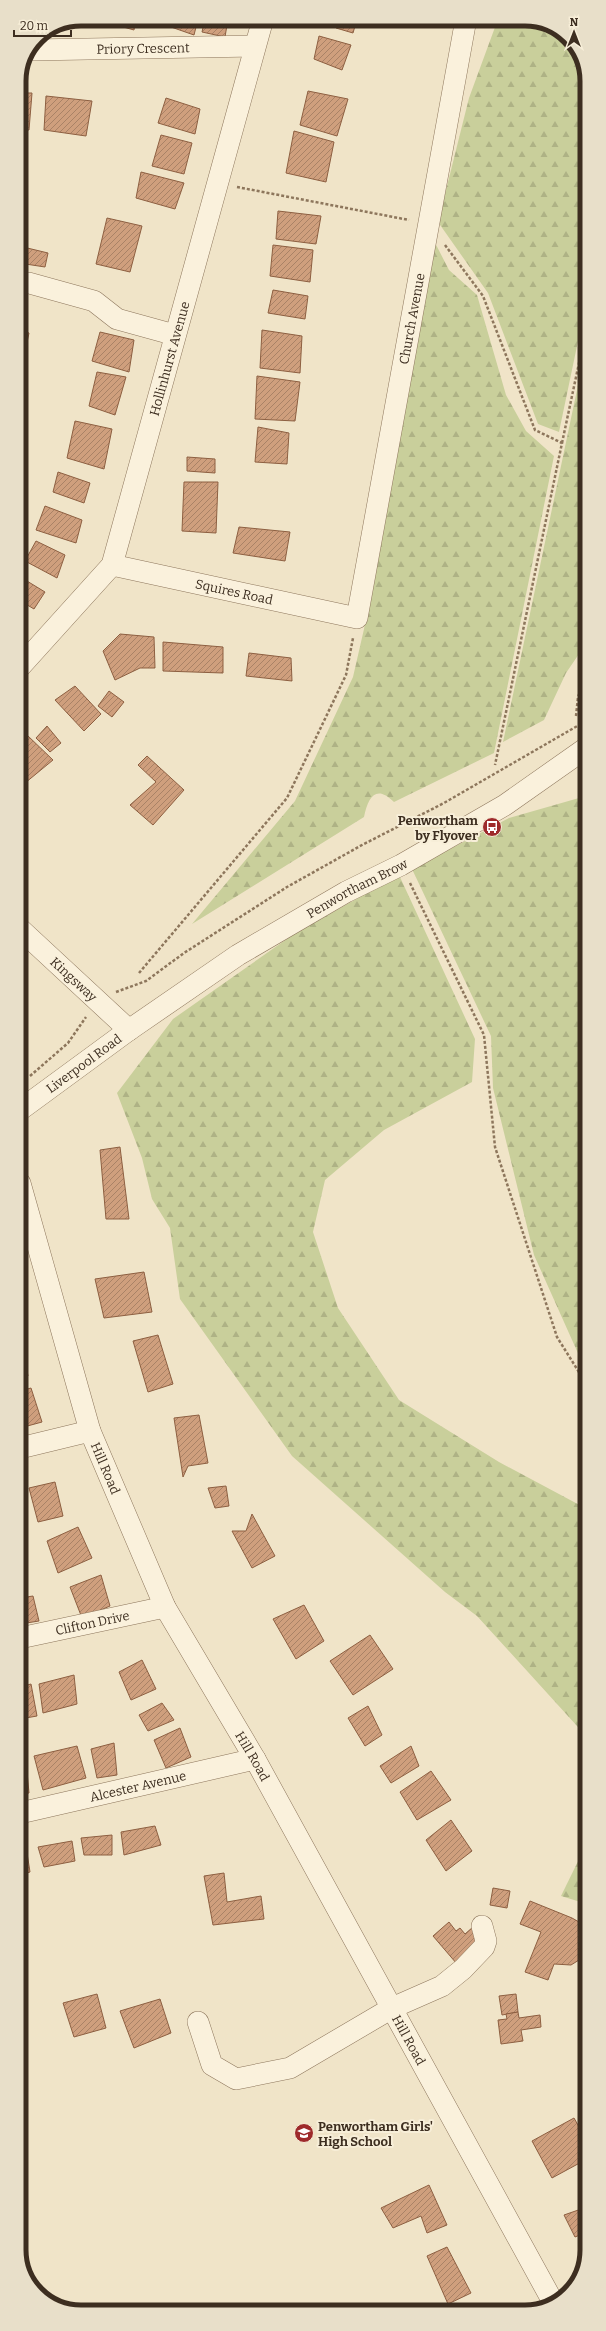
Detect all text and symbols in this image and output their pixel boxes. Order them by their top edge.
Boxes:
scale bar [14,12,71,38]
north arrow [554,12,594,52]
text: N [570,16,579,29]
text: 20 m [20,19,49,33]
street label: Priory Crescent [96,40,190,57]
street label: Church Avenue [396,272,428,366]
street label: Hollinhurst Avenue [147,300,193,418]
street label: Squires Road [194,576,275,608]
place label: Penwortham by Flyover [398,813,479,843]
bus stop icon: Penwortham by Flyover [481,816,503,838]
street label: Penwortham Brow [304,856,411,921]
street label: Kingsway [47,954,100,1005]
street label: Liverpool Road [43,1031,125,1096]
street label: Hill Road [88,1440,123,1497]
street label: Clifton Drive [54,1608,131,1638]
street label: Hill Road [232,1729,273,1784]
street label: Alcester Avenue [88,1768,188,1805]
street label: Hill Road [389,2012,429,2068]
place label: Penwortham Girls' High School [318,2119,433,2149]
school or university icon: Penwortham Girls' High School [293,2122,315,2144]

